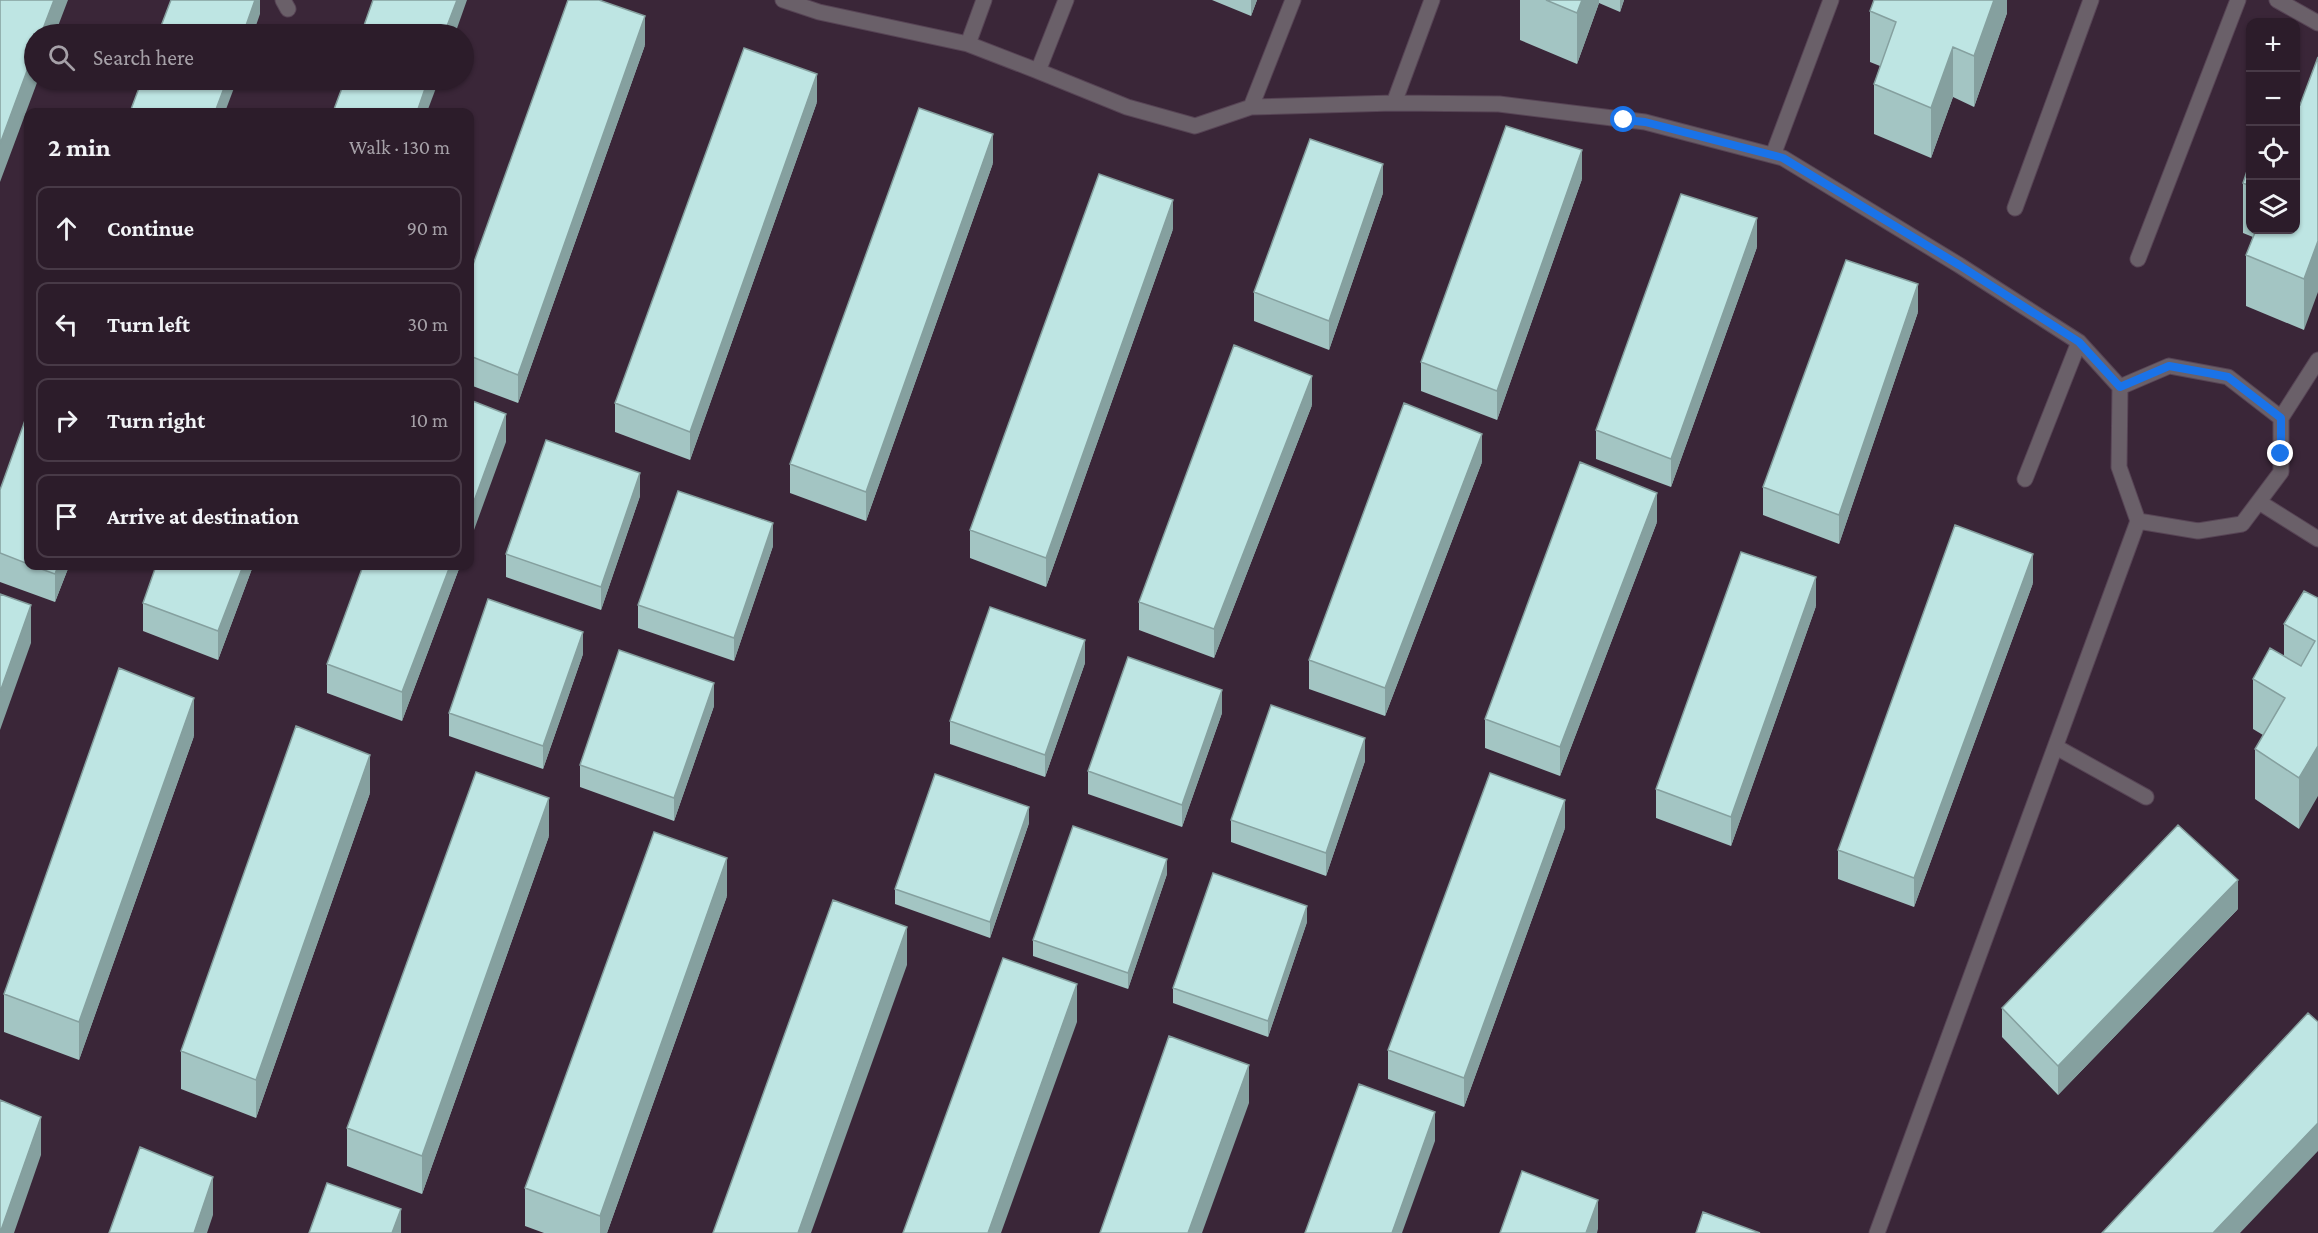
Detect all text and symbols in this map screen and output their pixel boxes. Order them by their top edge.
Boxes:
map controls [2246,18,2300,234]
button: + [2246,18,2300,72]
search box [24,24,474,90]
icon: search [45,41,78,74]
text: Search here [93,45,194,70]
button: − [2246,72,2300,126]
route start [1610,106,1636,132]
button: locate [2246,126,2300,180]
text: 2 min [48,133,111,162]
text: Walk · 130 m [349,136,450,158]
button: layers [2246,180,2300,234]
icon: ahead [50,212,83,245]
text: Continue [107,216,194,241]
text: 90 m [407,217,448,239]
icon: left [50,308,83,341]
text: Turn left [107,312,190,337]
text: 30 m [407,313,448,335]
icon: right [50,404,83,437]
text: Turn right [107,408,205,433]
text: 10 m [410,409,448,431]
route end [2267,440,2293,466]
icon: arrive [50,500,83,533]
text: Arrive at destination [107,504,299,529]

